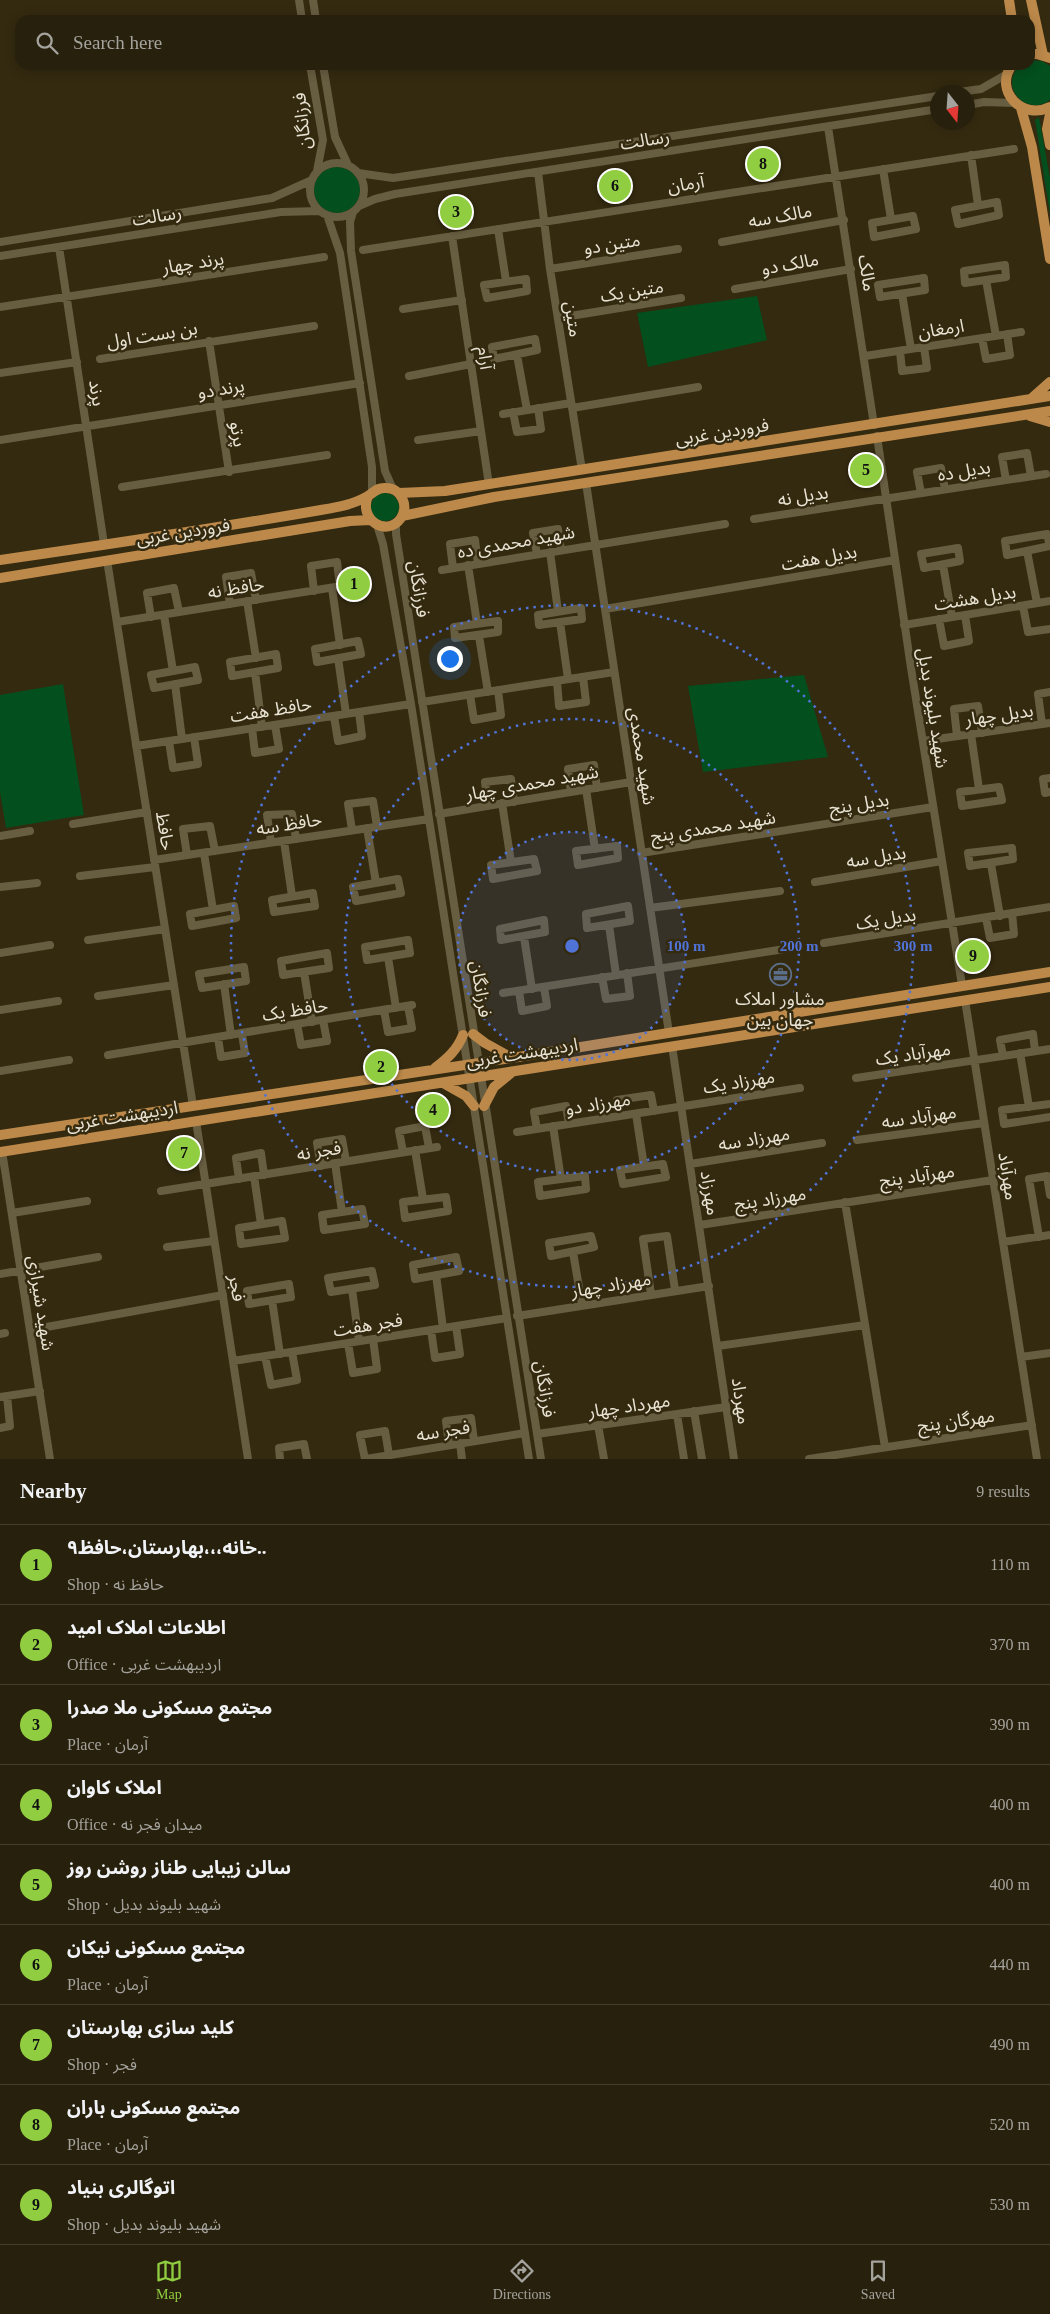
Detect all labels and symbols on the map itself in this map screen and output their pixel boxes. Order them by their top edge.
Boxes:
north arrow [930,85,975,130]
street label: فرزانگان [289,91,316,150]
street label: رسالت [619,126,671,155]
pin: 8 [747,145,779,183]
pin: 6 [599,167,631,205]
street label: آرمان [666,171,707,198]
pin: 3 [440,193,472,231]
street label: مالک سه [747,201,813,231]
street label: رسالت [131,202,183,231]
street label: متین دو [582,230,642,259]
street label: پرند چهار [160,248,226,279]
street label: مالک دو [760,249,820,279]
street label: مالک [854,253,880,293]
street label: متین یک [599,276,665,307]
street label: متین [559,300,586,339]
street label: ارمغان [916,315,966,344]
street label: بن بست اول [105,318,199,353]
street label: آرام [470,345,497,372]
street label: پرند دو [196,375,246,404]
street label: پرند [84,378,109,408]
street label: فروردین غربی [674,415,770,450]
street label: پرتو [225,420,250,449]
pin: 5 [850,451,882,489]
street label: بدیل ده [936,457,992,486]
street label: بدیل نه [776,482,830,511]
street label: فروردین غربی [135,515,231,550]
street label: شهید محمدی ده [456,522,576,563]
street label: بدیل هفت [780,542,859,575]
street label: فرزانگان [404,559,433,619]
pin: 1 [338,565,370,603]
street label: حافظ نه [206,574,266,602]
street label: بدیل هشت [933,582,1018,615]
your location [437,646,463,672]
street label: شهید بلیوند بدیل [913,647,952,770]
street label: حافظ هفت [229,694,313,726]
street label: بدیل چهار [962,700,1035,731]
street label: شهید محمدی [623,706,660,806]
street label: شهید محمدی چهار [463,761,600,806]
street label: بدیل پنج [827,789,891,822]
street label: شهید محمدی پنج [649,807,777,850]
street label: حافظ سه [255,809,323,839]
street label: حافظ [152,810,178,852]
street label: بدیل سه [845,842,908,873]
street label: بدیل یک [855,904,918,935]
centre of rings [563,937,581,955]
pin: 9 [957,937,989,975]
text: 100 m [667,938,706,954]
text: 200 m [780,938,819,954]
text: 300 m [894,938,933,954]
street label: فرزانگان [466,959,495,1019]
office icon: مشاور املاک جهان بین [768,962,792,986]
place label: مشاور املاک جهان بین [735,989,825,1031]
street label: حافظ یک [261,995,329,1025]
street label: اردیبهشت غربی [465,1034,579,1073]
street label: مهرآباد یک [874,1039,952,1070]
pin: 2 [365,1048,397,1086]
street label: مهرزاد یک [702,1066,776,1099]
street label: مهرزاد دو [564,1089,632,1120]
pin: 4 [417,1091,449,1129]
street label: اردیبهشت غربی [65,1097,179,1136]
street label: مهرآباد سه [880,1102,958,1133]
street label: مهرزاد سه [717,1123,791,1156]
pin: 7 [168,1134,200,1172]
street label: فجر نه [295,1138,343,1165]
street label: مهرآباد [993,1151,1022,1202]
street label: مهرآباد پنج [878,1161,956,1194]
street label: مهرزاد [696,1169,723,1217]
street label: مهرزاد پنج [733,1183,808,1218]
street label: شهید شیرازی [23,1254,58,1352]
street label: مهرزاد چهار [569,1269,653,1302]
street label: فجر [224,1272,249,1303]
street label: فجر هفت [332,1310,404,1341]
street label: فرزانگان [530,1359,559,1419]
street label: مهرداد [727,1377,754,1426]
street label: مهرداد چهار [586,1390,671,1423]
street label: مهرگان پنج [916,1406,996,1439]
street label: فجر سه [415,1417,471,1446]

